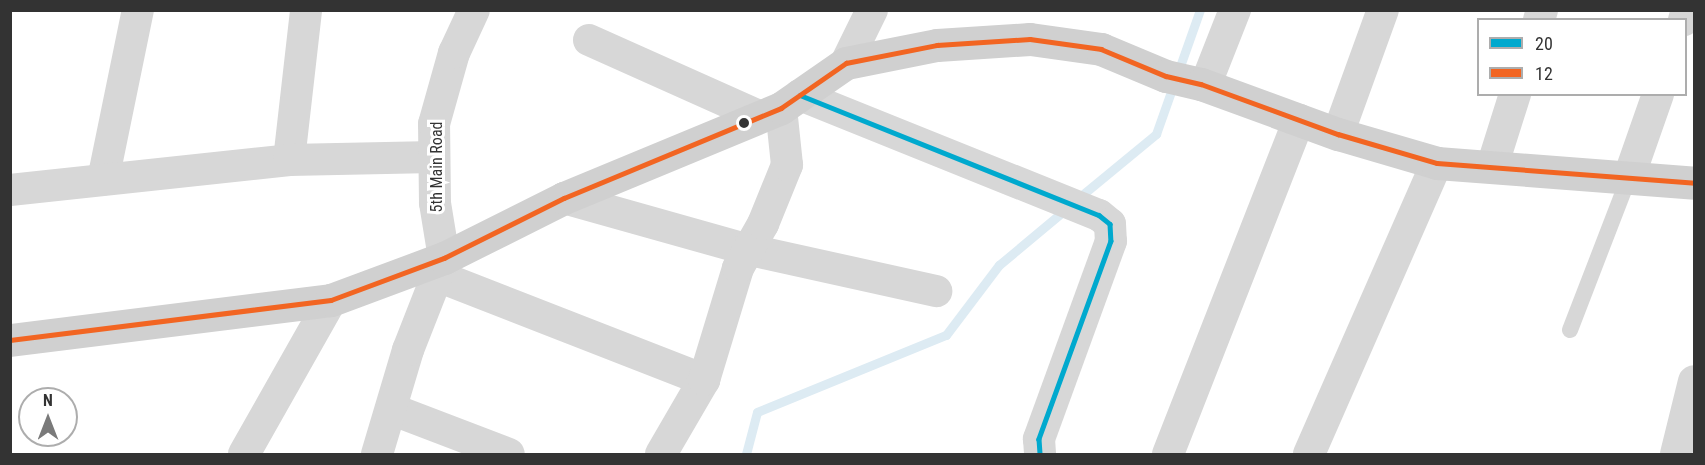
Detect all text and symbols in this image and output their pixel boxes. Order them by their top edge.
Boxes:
legend [1477,18,1687,96]
text: 20 [1535,33,1553,54]
text: 12 [1535,63,1553,84]
unlabelled marker [738,117,750,129]
street label: 5th Main Road [427,122,447,212]
north arrow [18,387,78,447]
text: N [43,391,53,410]

